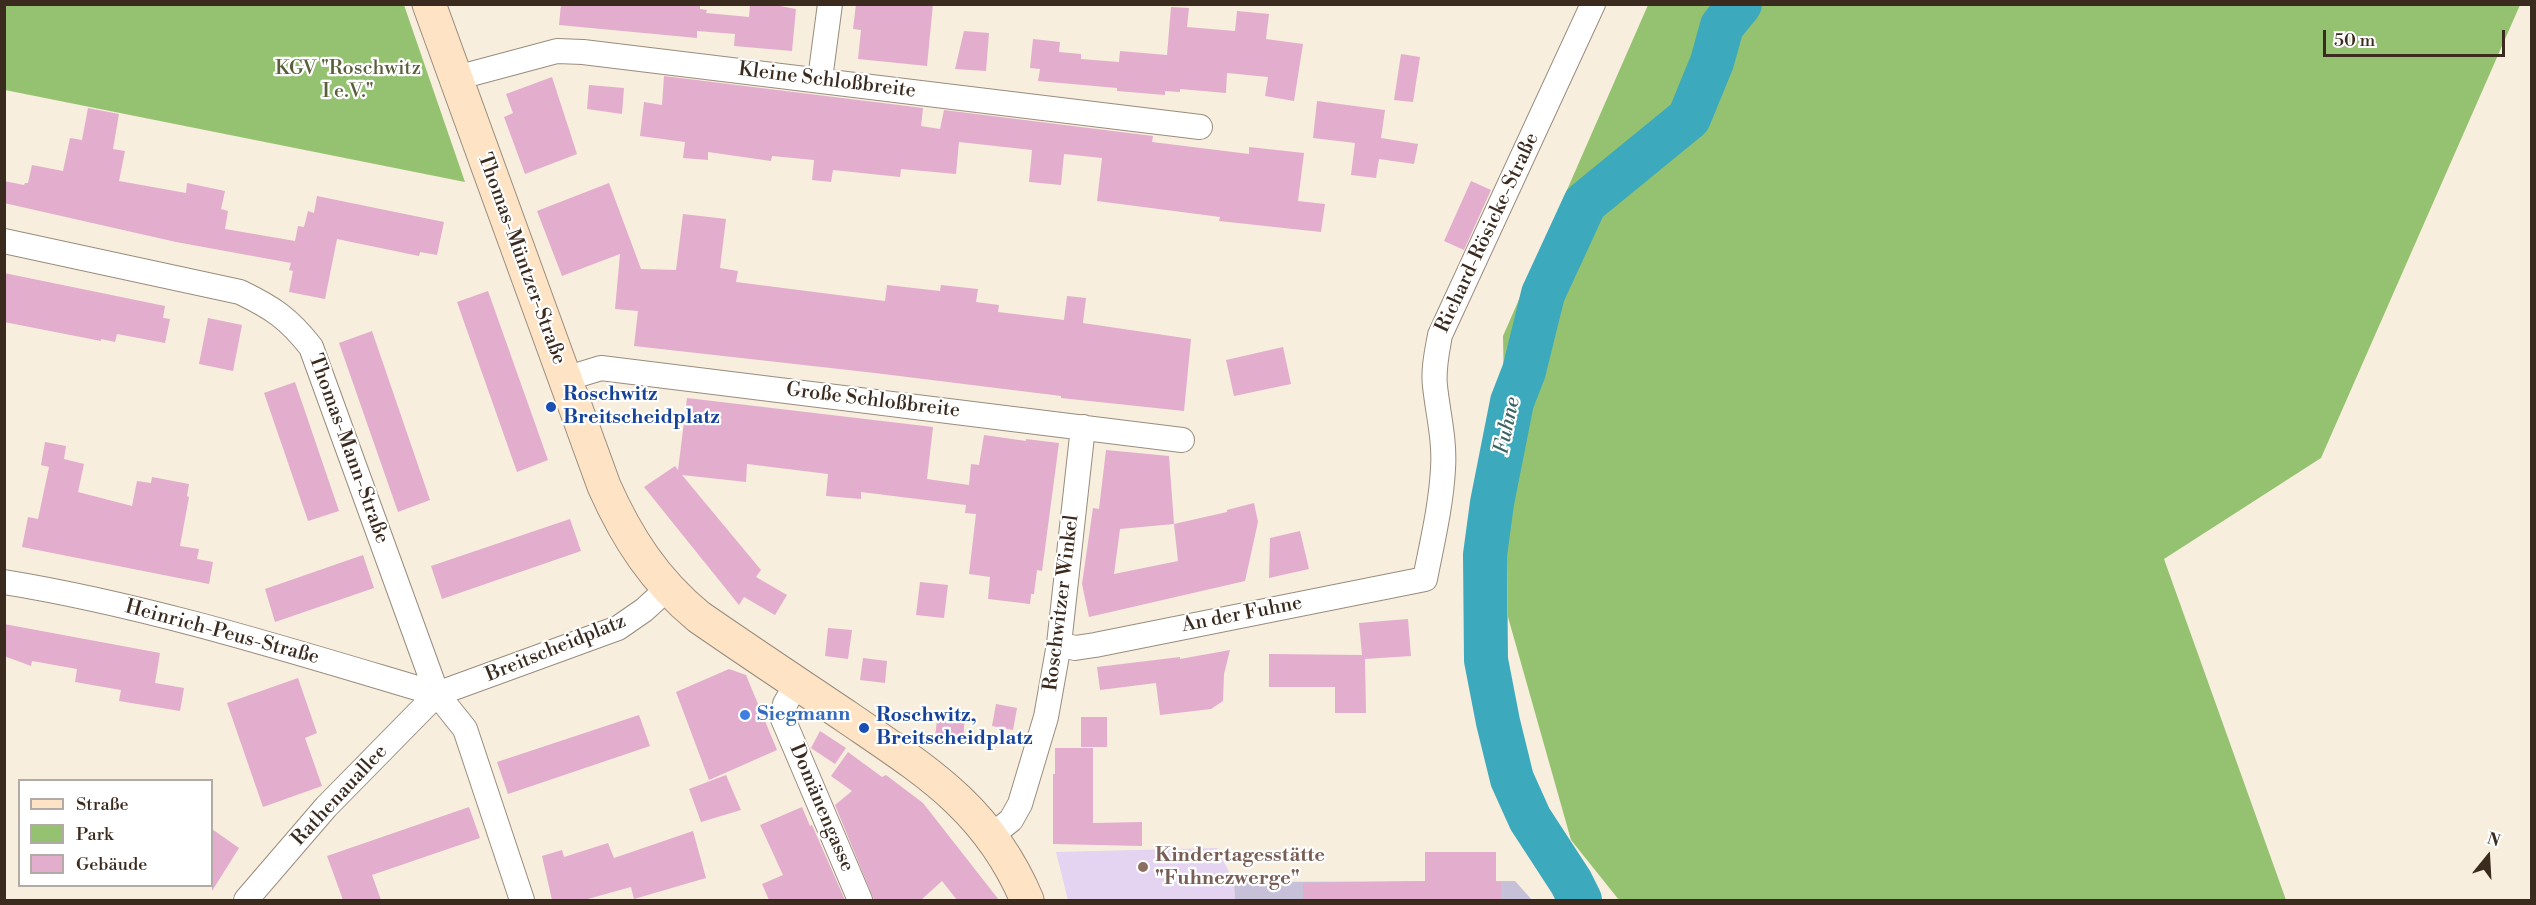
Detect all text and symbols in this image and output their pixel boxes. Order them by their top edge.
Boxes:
scale bar [2326,18,2508,56]
text: 50 m [2334,29,2375,52]
park label: KGV "Roschwitz I e.V." [275,57,421,104]
street label: Kleine Schloßbreite [737,58,917,104]
street label: Richard-Rösicke-Straße [1431,129,1545,337]
street label: Thomas-Müntzer-Straße [472,150,570,368]
street label: Thomas-Mann-Straße [303,351,393,547]
street label: Große Schloßbreite [785,378,961,424]
place label: Roschwitz Breitscheidplatz [563,383,720,430]
water label: Fuhne [1490,395,1526,457]
marker: Roschwitz Breitscheidplatz [544,400,558,414]
street label: Roschwitzer Winkel [1039,514,1085,692]
street label: An der Fuhne [1180,592,1304,638]
street label: Heinrich-Peus-Straße [122,596,322,670]
street label: Breitscheidplatz [482,610,630,688]
place label: Siegmann [757,703,850,727]
place label: Roschwitz, Breitscheidplatz [876,704,1033,751]
marker: Siegmann [738,708,752,722]
marker: Roschwitz, Breitscheidplatz [857,721,871,735]
street label: Rathenauallee [287,741,393,851]
street label: Domänengasse [783,741,859,875]
legend [18,779,213,887]
text: Straße [76,793,129,816]
text: Park [76,823,113,846]
north arrow [2458,827,2518,887]
text: N [2484,828,2503,851]
place label: Kindertagesstätte "Fuhnezwerge" [1155,844,1325,891]
text: Gebäude [76,853,147,876]
marker: Kindertagesstätte "Fuhnezwerge" [1136,860,1150,874]

